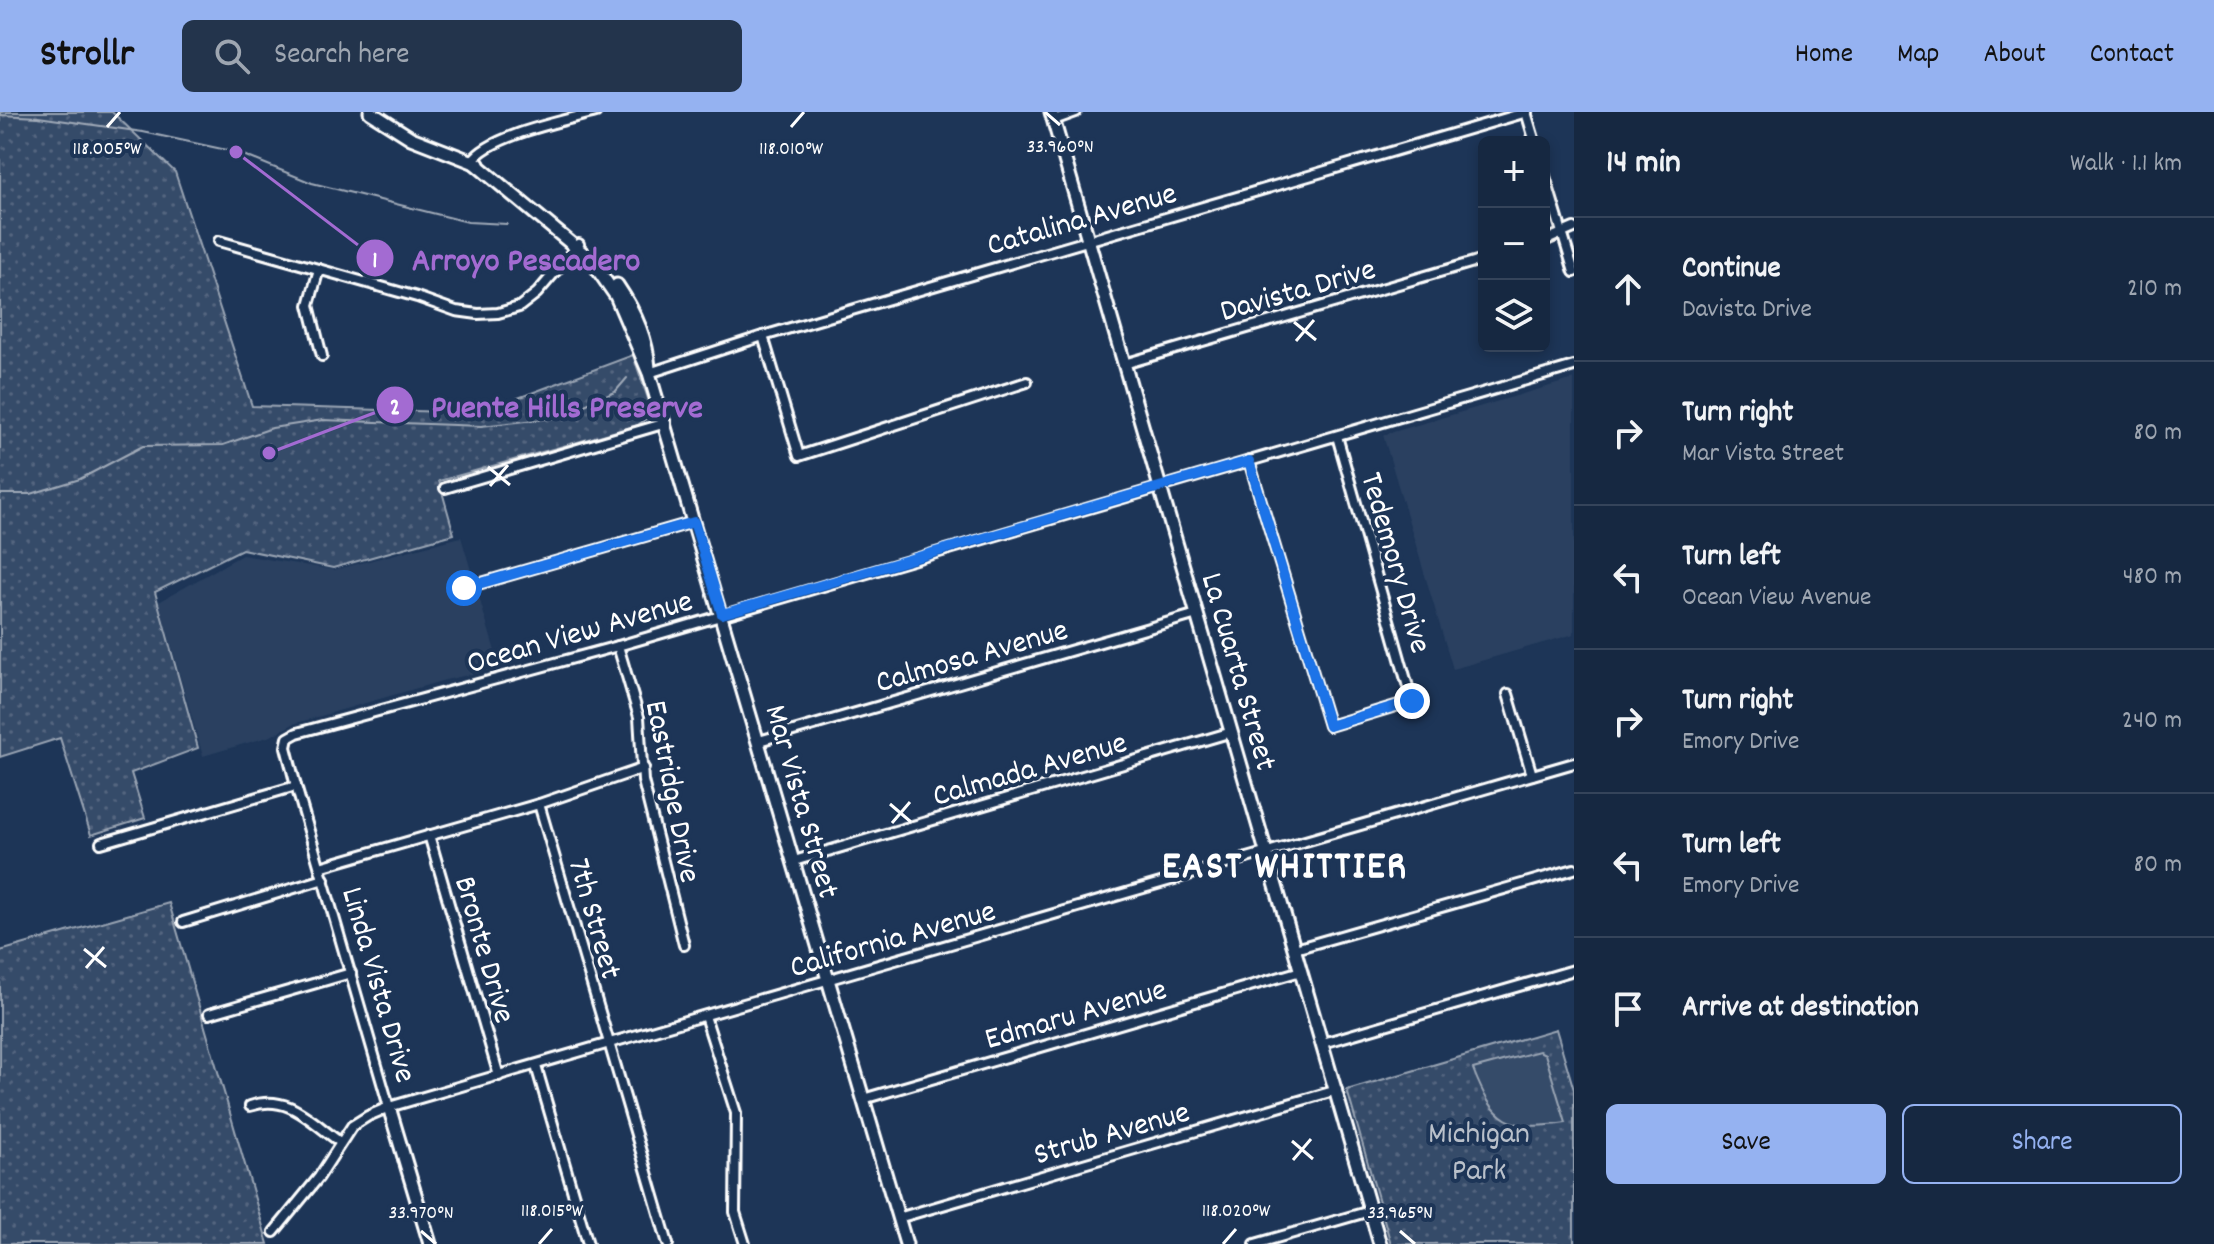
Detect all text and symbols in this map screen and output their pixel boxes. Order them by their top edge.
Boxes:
search box [182,20,742,92]
text: Strollr [40,29,134,84]
icon: search [210,34,254,78]
text: Search here [274,35,410,78]
text: Home [1795,36,1853,76]
text: Map [1897,36,1939,76]
text: About [1983,36,2046,76]
text: Contact [2090,36,2174,76]
text: 33.960°N [1026,134,1094,162]
text: 118.005°W [72,136,142,164]
text: 118.010°W [759,136,824,164]
map controls [1478,136,1550,352]
button: + [1478,136,1550,208]
text: 14 min [1606,140,1681,189]
text: Walk · 1.1 km [2070,146,2182,183]
street label: Catalina Avenue [982,173,1183,271]
button: − [1478,208,1550,280]
callout: Arroyo Pescadero [355,229,656,287]
text: Arroyo Pescadero [412,239,640,288]
text: 1 [372,245,378,279]
street label: Davista Drive [1215,249,1382,337]
text: Continue [1682,249,1781,292]
icon: ahead [1606,267,1650,311]
text: 210 m [2127,271,2182,308]
button: layers [1478,280,1550,352]
text: Davista Drive [1682,292,1812,329]
callout: Puente Hills Preserve [375,376,719,434]
text: Puente Hills Preserve [431,386,703,435]
text: 2 [390,392,400,426]
text: Turn right [1682,393,1793,436]
icon: right [1606,411,1650,455]
text: 80 m [2134,415,2182,452]
text: Mar Vista Street [1682,436,1844,473]
street label: Tedemory Drive [1345,468,1441,659]
text: Turn left [1682,537,1781,580]
icon: left [1606,555,1650,599]
text: 480 m [2123,559,2182,596]
street label: La Cuarta Street [1186,568,1286,777]
route start [446,570,482,606]
text: Ocean View Avenue [1682,580,1872,617]
street label: Ocean View Avenue [462,581,699,689]
street label: Calmosa Avenue [871,609,1074,708]
text: Turn right [1682,681,1793,724]
route end [1394,683,1430,719]
street label: Eastridge Drive [630,697,710,887]
icon: right [1606,699,1650,743]
street label: Mar Vista Street [750,700,849,905]
text: 240 m [2122,703,2182,740]
street label: Calmada Avenue [928,722,1133,822]
text: Emory Drive [1682,724,1799,761]
text: Turn left [1682,825,1781,868]
district label: EAST WHITTIER [1162,841,1408,898]
icon: left [1606,843,1650,887]
text: 80 m [2134,847,2182,884]
street label: 7th Street [553,854,631,985]
text: Emory Drive [1682,868,1799,905]
street label: Bronte Drive [439,871,525,1029]
street label: Linda Vista Drive [326,882,426,1089]
street label: California Avenue [785,890,1002,993]
street label: Edmaru Avenue [980,969,1173,1065]
icon: arrive [1606,987,1650,1031]
text: Arrive at destination [1682,988,1919,1031]
street label: Strub Avenue [1029,1092,1196,1180]
button: Save [1606,1104,1886,1184]
button: Share [1902,1104,2182,1184]
park label: Michigan Park [1428,1113,1530,1196]
text: 118.015°W [521,1198,584,1226]
text: 118.020°W [1202,1198,1271,1226]
text: 33.970°N [388,1200,454,1228]
text: 33.965°N [1367,1200,1433,1228]

